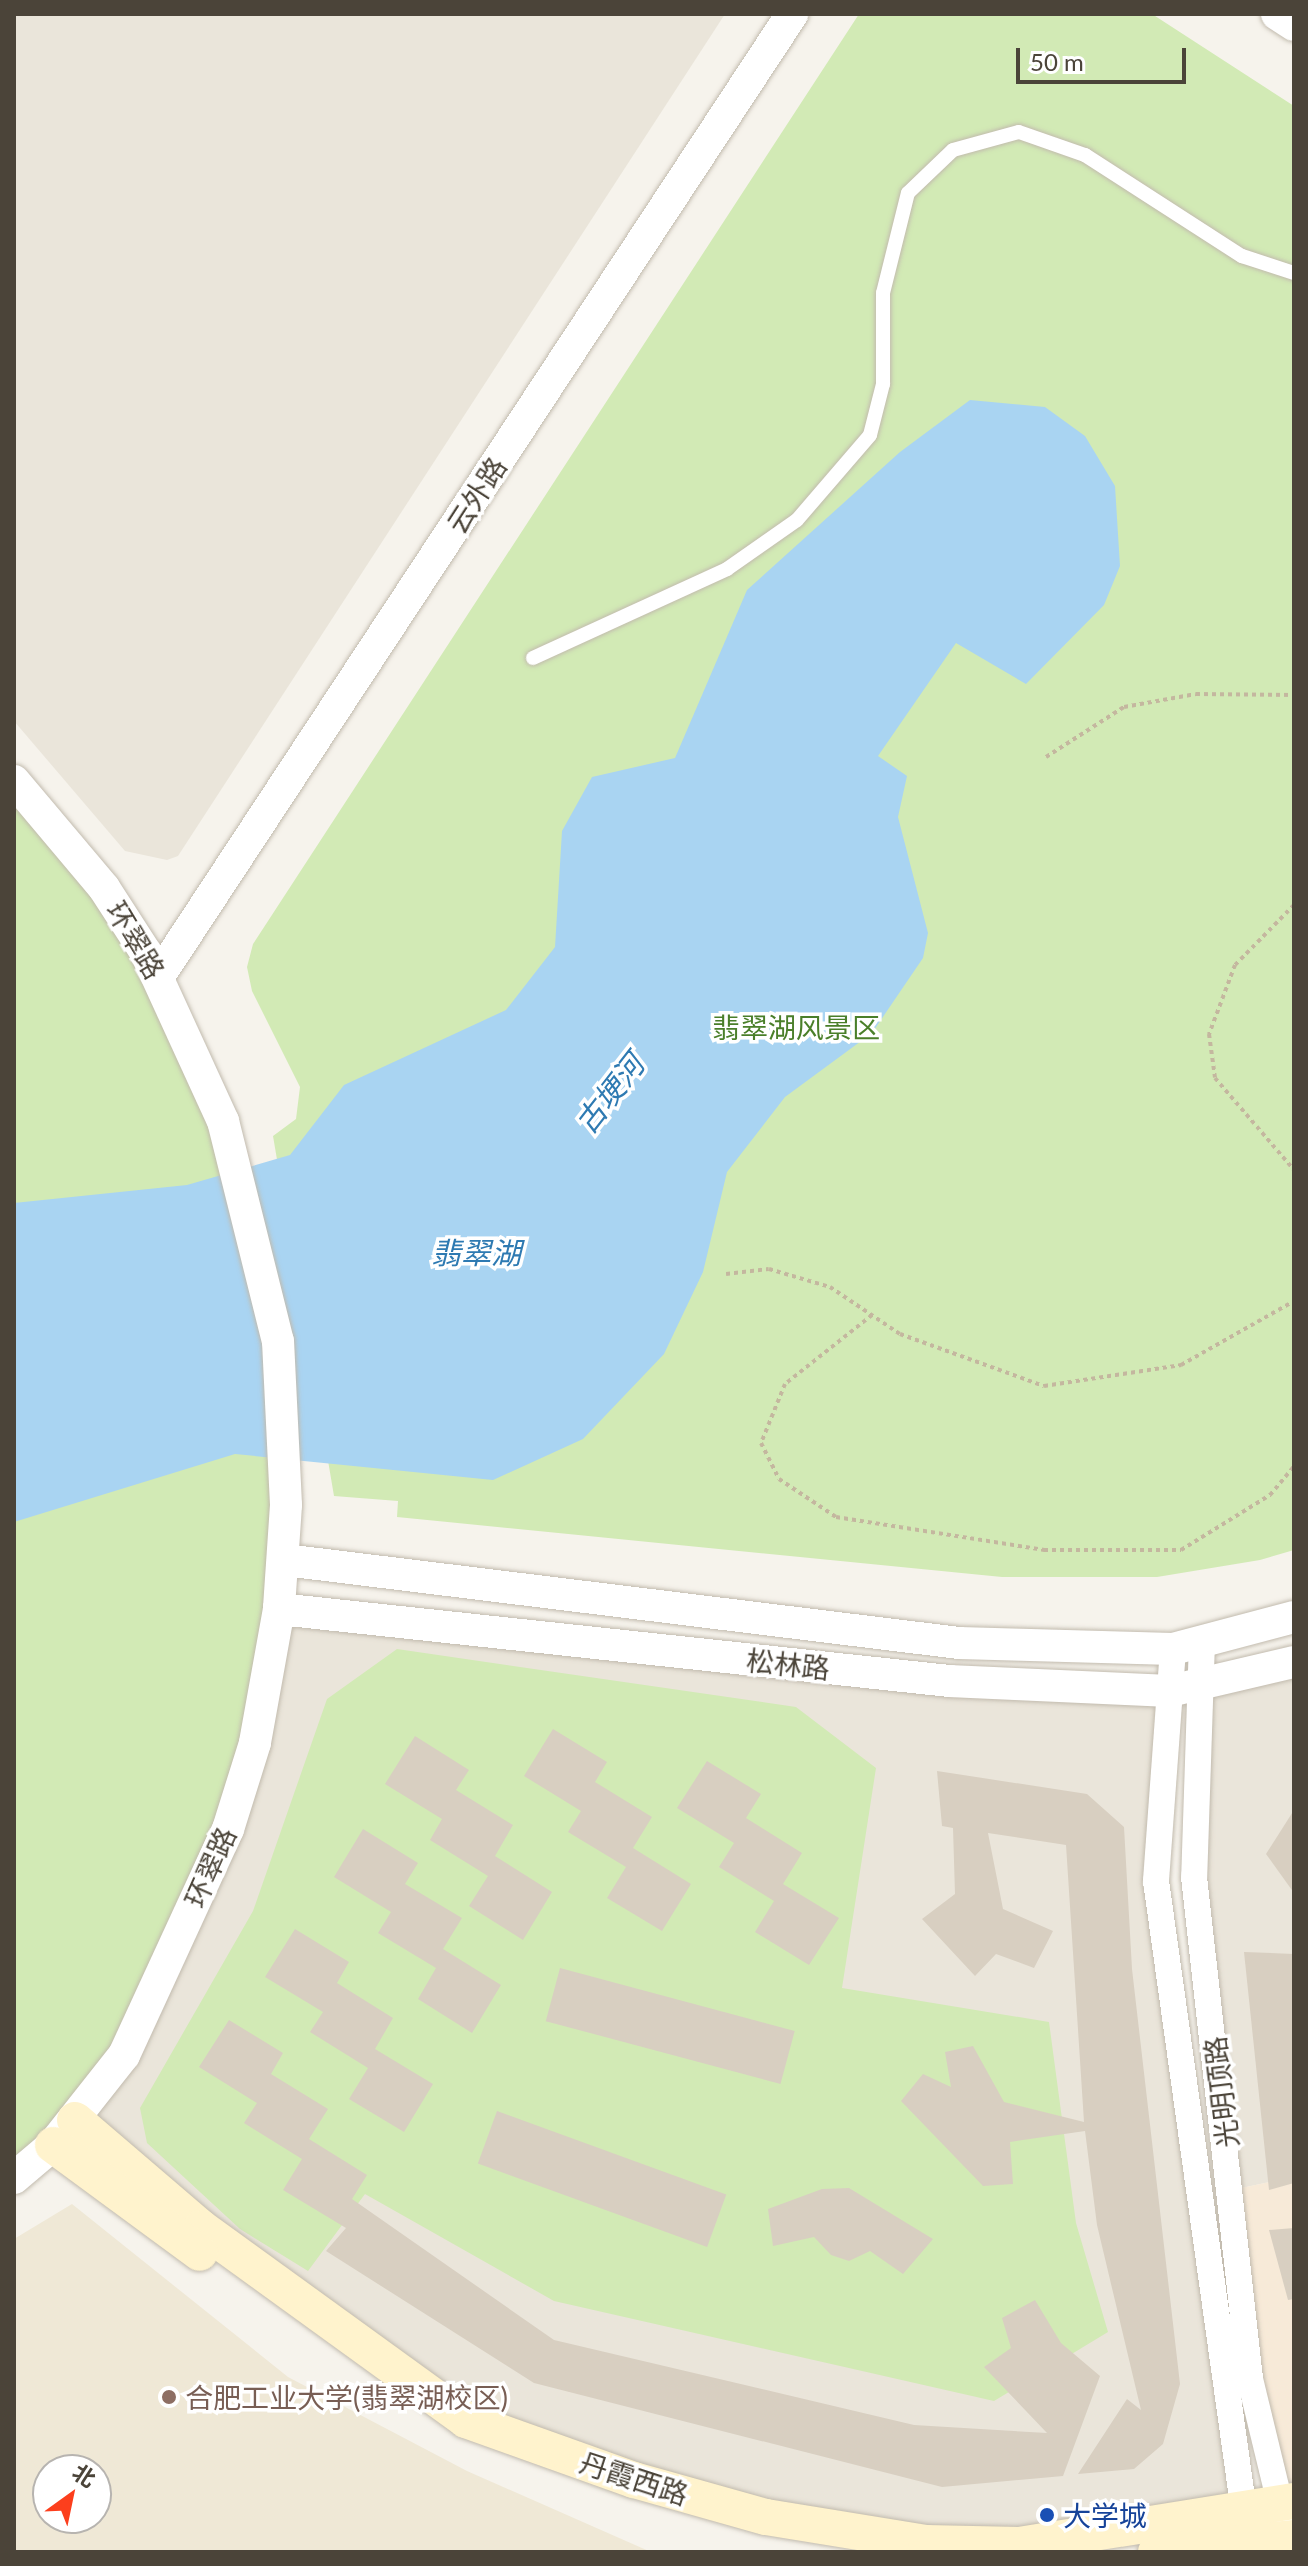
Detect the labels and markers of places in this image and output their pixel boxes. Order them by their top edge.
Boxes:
place label: 合肥工业大学(翡翠湖校区) [185,2380,508,2414]
marker: 合肥工业大学(翡翠湖校区) [160,2388,178,2406]
place label: 大学城 [1063,2498,1147,2532]
marker: 大学城 [1038,2506,1056,2524]

